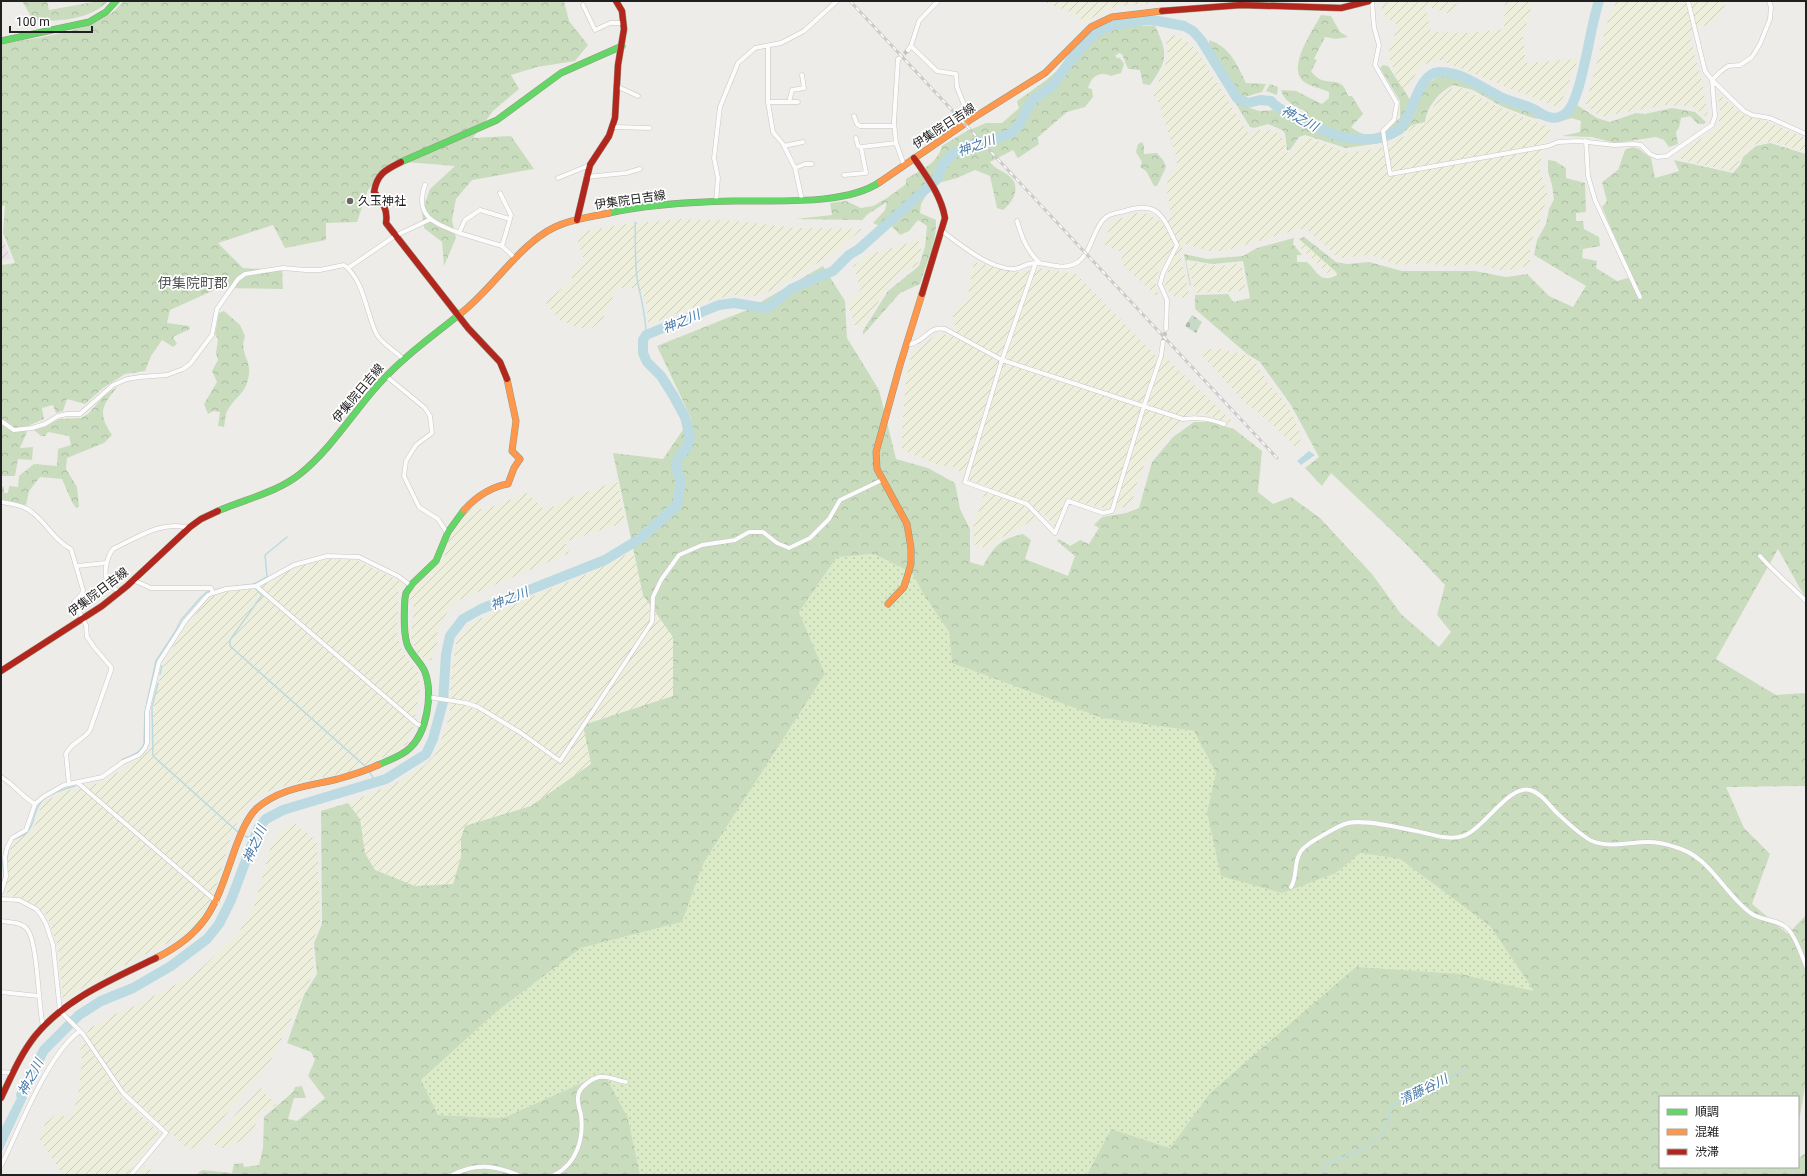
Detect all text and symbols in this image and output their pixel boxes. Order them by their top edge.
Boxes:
scale bar [10,8,92,34]
text: 100 m [16,15,50,29]
street label: 伊集院日吉線 [910,101,978,151]
water label: 神之川 [1279,103,1322,135]
water label: 神之川 [955,131,999,159]
street label: 伊集院日吉線 [593,188,667,212]
place label: 久玉神社 [358,194,406,208]
marker: 久玉神社 [345,196,355,206]
district label: 伊集院町郡 [158,275,228,291]
water label: 神之川 [660,306,704,336]
street label: 伊集院日吉線 [329,361,387,425]
street label: 伊集院日吉線 [65,565,131,619]
water label: 神之川 [488,583,532,613]
water label: 神之川 [240,822,270,865]
water label: 神之川 [15,1055,47,1098]
water label: 清藤谷川 [1397,1070,1452,1108]
legend [1659,1096,1799,1168]
text: 順調 [1695,1105,1719,1119]
text: 混雑 [1695,1125,1719,1139]
text: 渋滞 [1695,1145,1719,1159]

